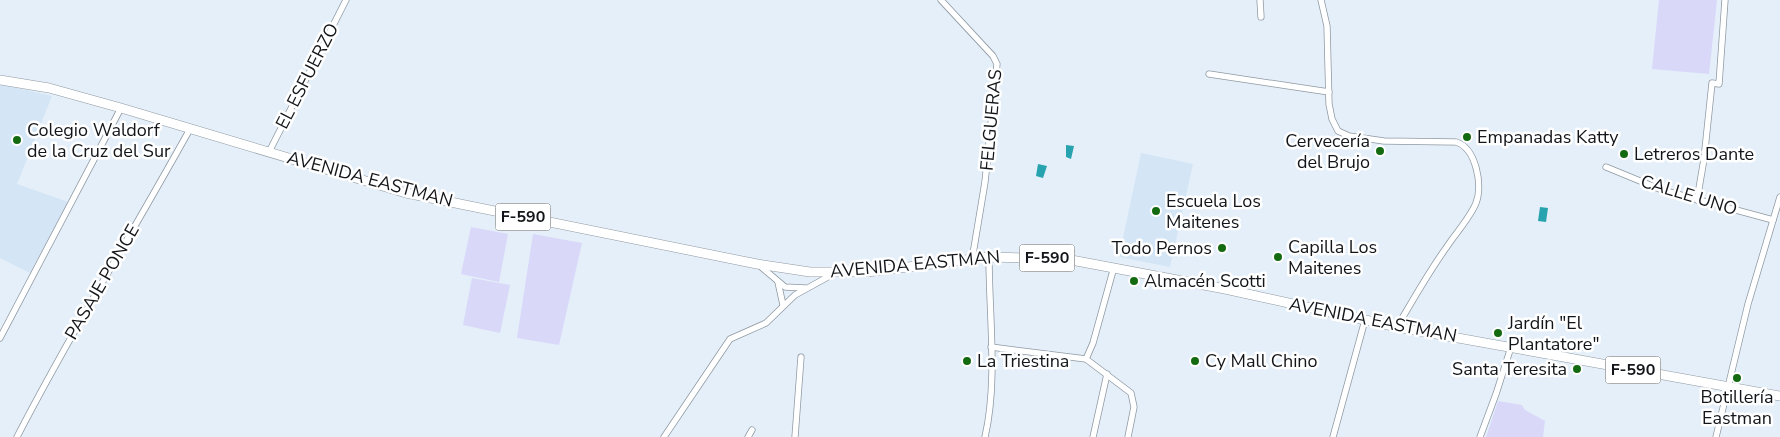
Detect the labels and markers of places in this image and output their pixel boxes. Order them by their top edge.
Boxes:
place label: Colegio Waldorf de la Cruz del Sur [27,118,171,163]
place label: Empanadas Katty [1477,125,1619,149]
place label: Cervecería del Brujo [1285,129,1370,174]
marker: Empanadas Katty [1461,131,1473,143]
marker: Colegio Waldorf de la Cruz del Sur [11,134,23,146]
place label: Letreros Dante [1634,142,1754,166]
marker: Cervecería del Brujo [1374,145,1386,157]
marker: Letreros Dante [1618,148,1630,160]
place label: Escuela Los Maitenes [1166,189,1261,234]
marker: Escuela Los Maitenes [1150,205,1162,217]
place label: Capilla Los Maitenes [1288,235,1377,280]
place label: Todo Pernos [1112,236,1212,260]
marker: Todo Pernos [1216,242,1228,254]
marker: Capilla Los Maitenes [1272,251,1284,263]
place label: Almacén Scotti [1144,269,1266,293]
marker: Almacén Scotti [1128,275,1140,287]
place label: Jardín "El Plantatore" [1507,311,1600,356]
marker: Jardín "El Plantatore" [1492,327,1504,339]
place label: La Triestina [977,349,1069,373]
place label: Cy Mall Chino [1205,349,1318,373]
marker: La Triestina [961,355,973,367]
marker: Cy Mall Chino [1189,355,1201,367]
place label: Santa Teresita [1452,357,1567,381]
marker: Santa Teresita [1571,363,1583,375]
marker: Botillería Eastman [1731,372,1743,384]
place label: Botillería Eastman [1701,385,1773,430]

